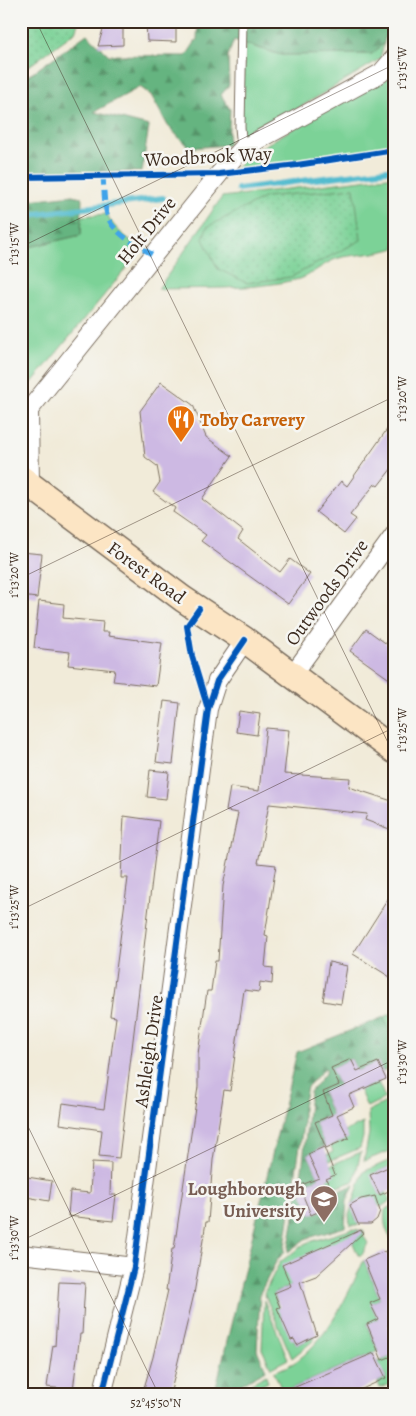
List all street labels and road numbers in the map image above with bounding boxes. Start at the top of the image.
street label: Woodbrook Way [143,141,273,173]
street label: Holt Drive [111,191,182,270]
street label: Outwoods Drive [279,534,374,651]
street label: Forest Road [102,535,192,611]
street label: Ashleigh Drive [128,993,170,1110]

